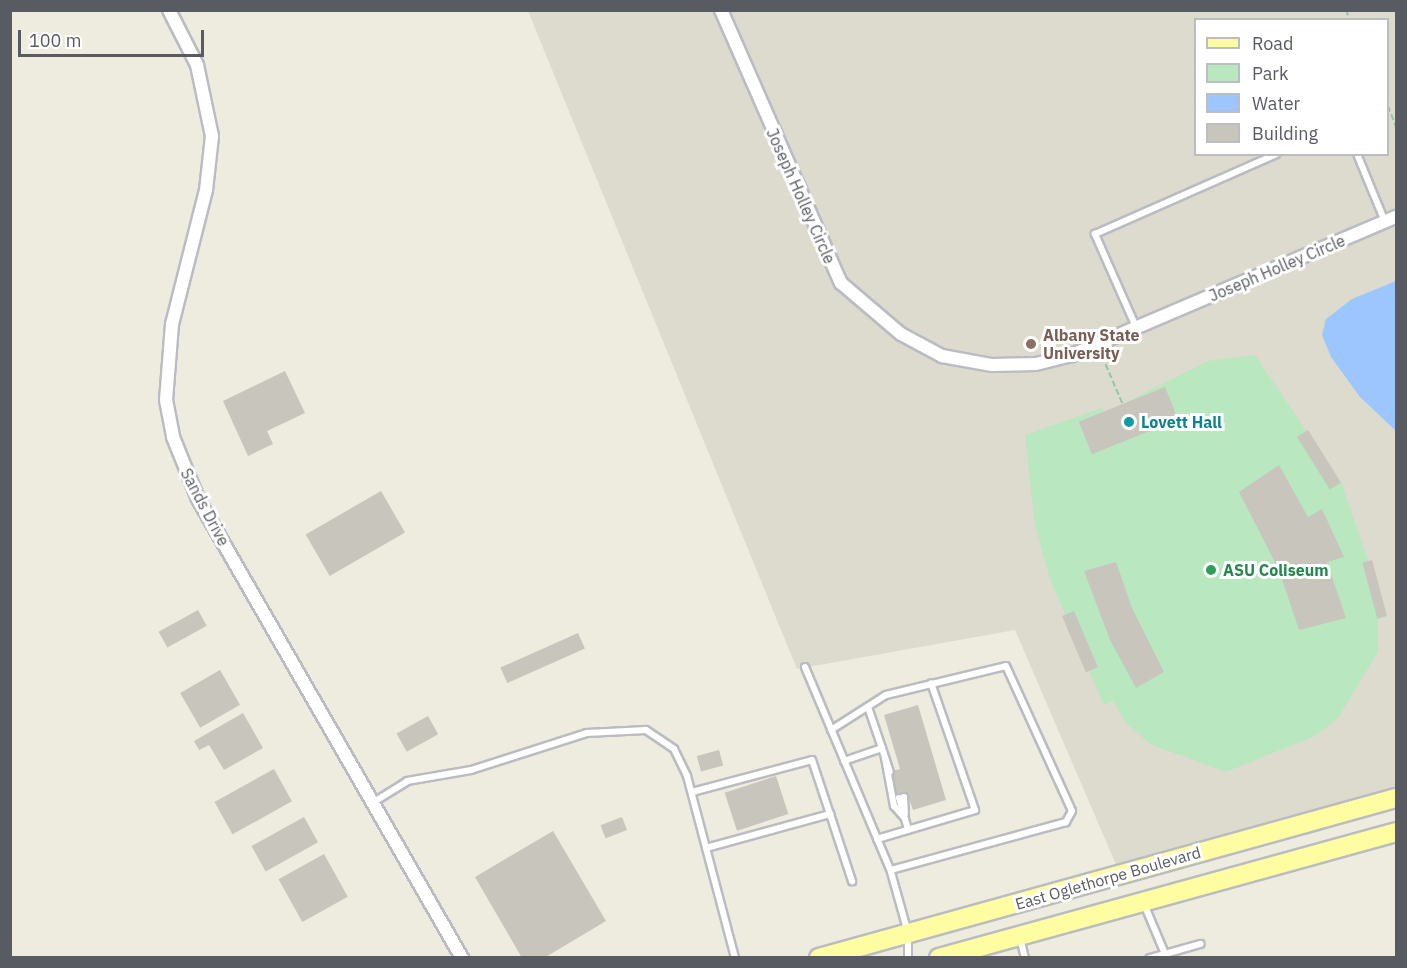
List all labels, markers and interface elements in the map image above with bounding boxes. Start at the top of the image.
scale bar [21,18,207,56]
legend [1194,18,1389,156]
text: 100 m [29,29,81,52]
text: Road [1252,32,1293,55]
text: Park [1252,62,1288,85]
text: Water [1252,92,1300,115]
text: Building [1252,122,1318,145]
street label: Joseph Holley Circle [763,125,839,267]
street label: Joseph Holley Circle [1206,231,1348,305]
place label: Albany State University [1043,325,1139,363]
marker: Albany State University [1024,337,1038,351]
place label: Lovett Hall [1141,412,1222,432]
marker: Lovett Hall [1122,415,1136,429]
street label: Sands Drive [177,465,233,549]
place label: ASU Coliseum [1223,560,1329,580]
marker: ASU Coliseum [1204,563,1218,577]
street label: East Oglethorpe Boulevard [1013,842,1203,914]

